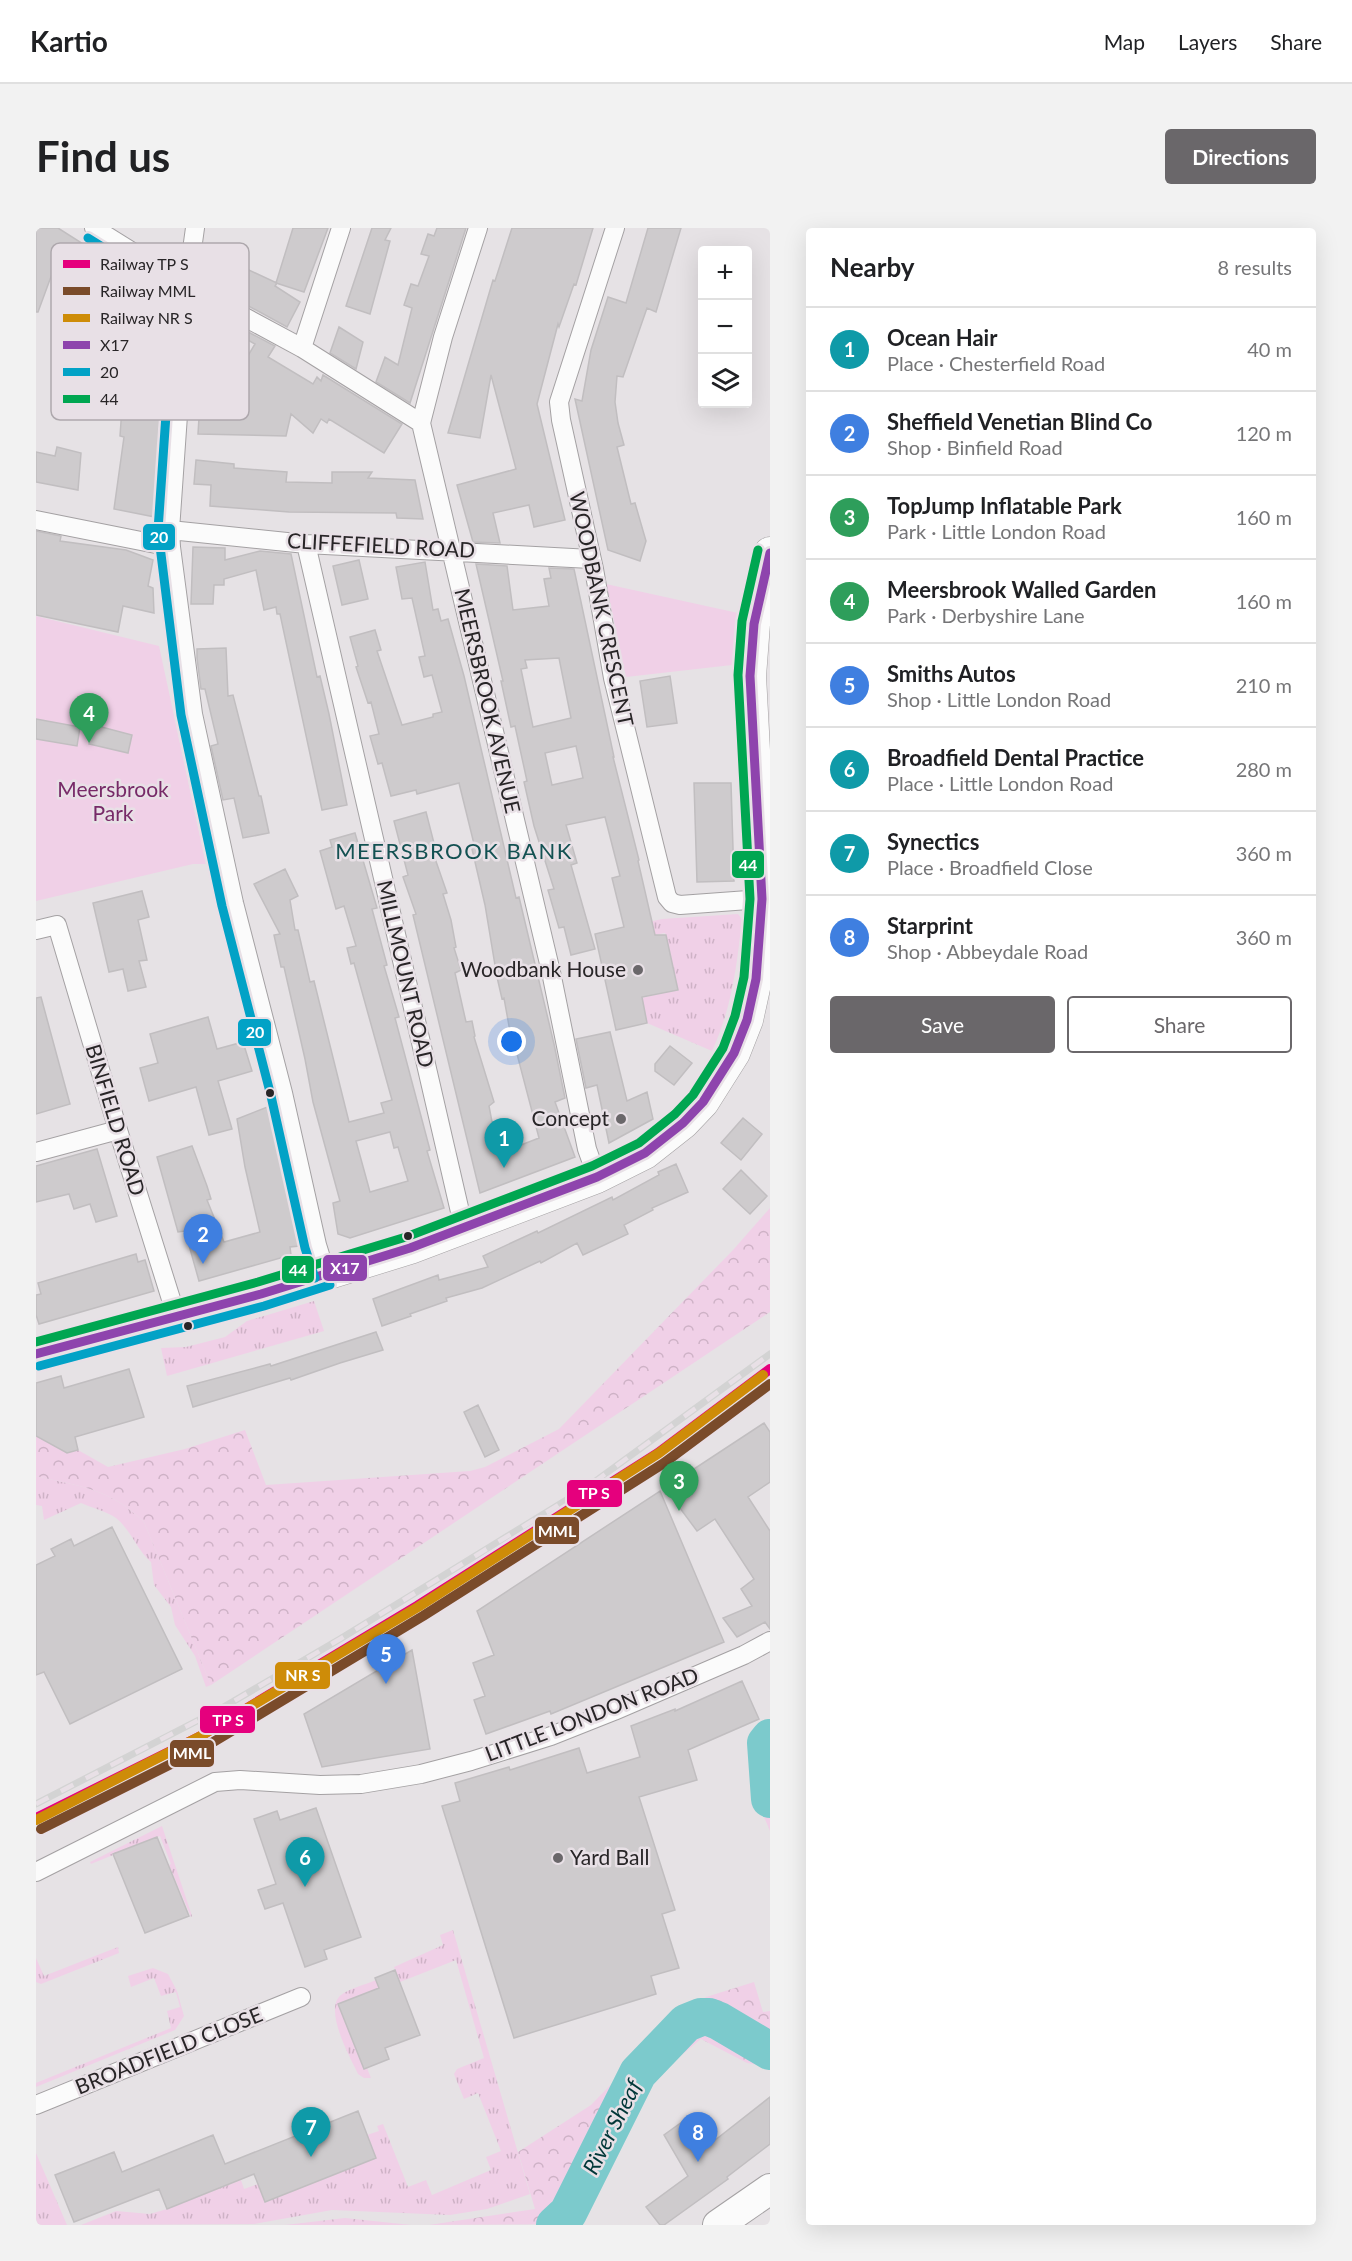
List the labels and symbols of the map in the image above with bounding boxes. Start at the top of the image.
legend [51,243,249,420]
text: Railway TP S [100,254,189,273]
text: Railway MML [100,281,196,300]
text: Railway NR S [100,308,193,327]
text: X17 [100,335,129,354]
text: 20 [100,362,119,381]
text: 44 [100,389,119,408]
street label: WOODBANK CRESCENT [565,489,640,729]
line badge: 20 [142,523,176,551]
text: 20 [150,527,168,546]
street label: CLIFFEFIELD ROAD [286,527,476,562]
street label: MEERSBROOK AVENUE [450,586,527,816]
pin: 4 [70,694,108,743]
park label: Meersbrook Park [57,776,169,825]
district label: MEERSBROOK BANK [335,837,573,864]
line badge: 44 [731,850,765,879]
text: 44 [739,855,757,874]
street label: MILLMOUNT ROAD [373,878,440,1070]
place label: Woodbank House [460,956,626,981]
marker: Woodbank House [631,963,645,977]
line badge: 20 [237,1018,272,1047]
text: 20 [246,1022,264,1041]
your location [497,1027,526,1056]
street label: BINFIELD ROAD [82,1041,151,1198]
unlabelled marker [264,1087,276,1099]
place label: Concept [531,1105,609,1130]
marker: Concept [614,1112,628,1126]
pin: 1 [484,1118,524,1168]
pin: 2 [184,1214,222,1264]
unlabelled marker [402,1230,414,1242]
line badge: X17 [322,1254,368,1282]
line badge: 44 [281,1255,315,1284]
text: X17 [330,1258,360,1277]
text: 44 [289,1260,307,1279]
unlabelled marker [182,1320,194,1332]
pin: 3 [660,1462,698,1511]
line badge: TP S [566,1479,623,1508]
text: TP S [578,1483,610,1502]
line badge: MML [534,1516,580,1545]
text: MML [538,1521,577,1540]
pin: 5 [366,1634,406,1684]
line badge: NR S [274,1661,331,1690]
street label: LITTLE LONDON ROAD [481,1661,702,1766]
text: NR S [285,1665,321,1684]
line badge: TP S [199,1705,256,1734]
text: TP S [212,1710,244,1729]
line badge: MML [169,1739,215,1768]
text: MML [173,1743,212,1762]
pin: 6 [286,1838,324,1887]
place label: Yard Ball [570,1844,649,1869]
marker: Yard Ball [551,1851,565,1865]
street label: BROADFIELD CLOSE [71,2001,266,2099]
water label: River Sheaf [576,2073,648,2178]
pin: 7 [292,2108,330,2157]
pin: 8 [678,2112,718,2162]

